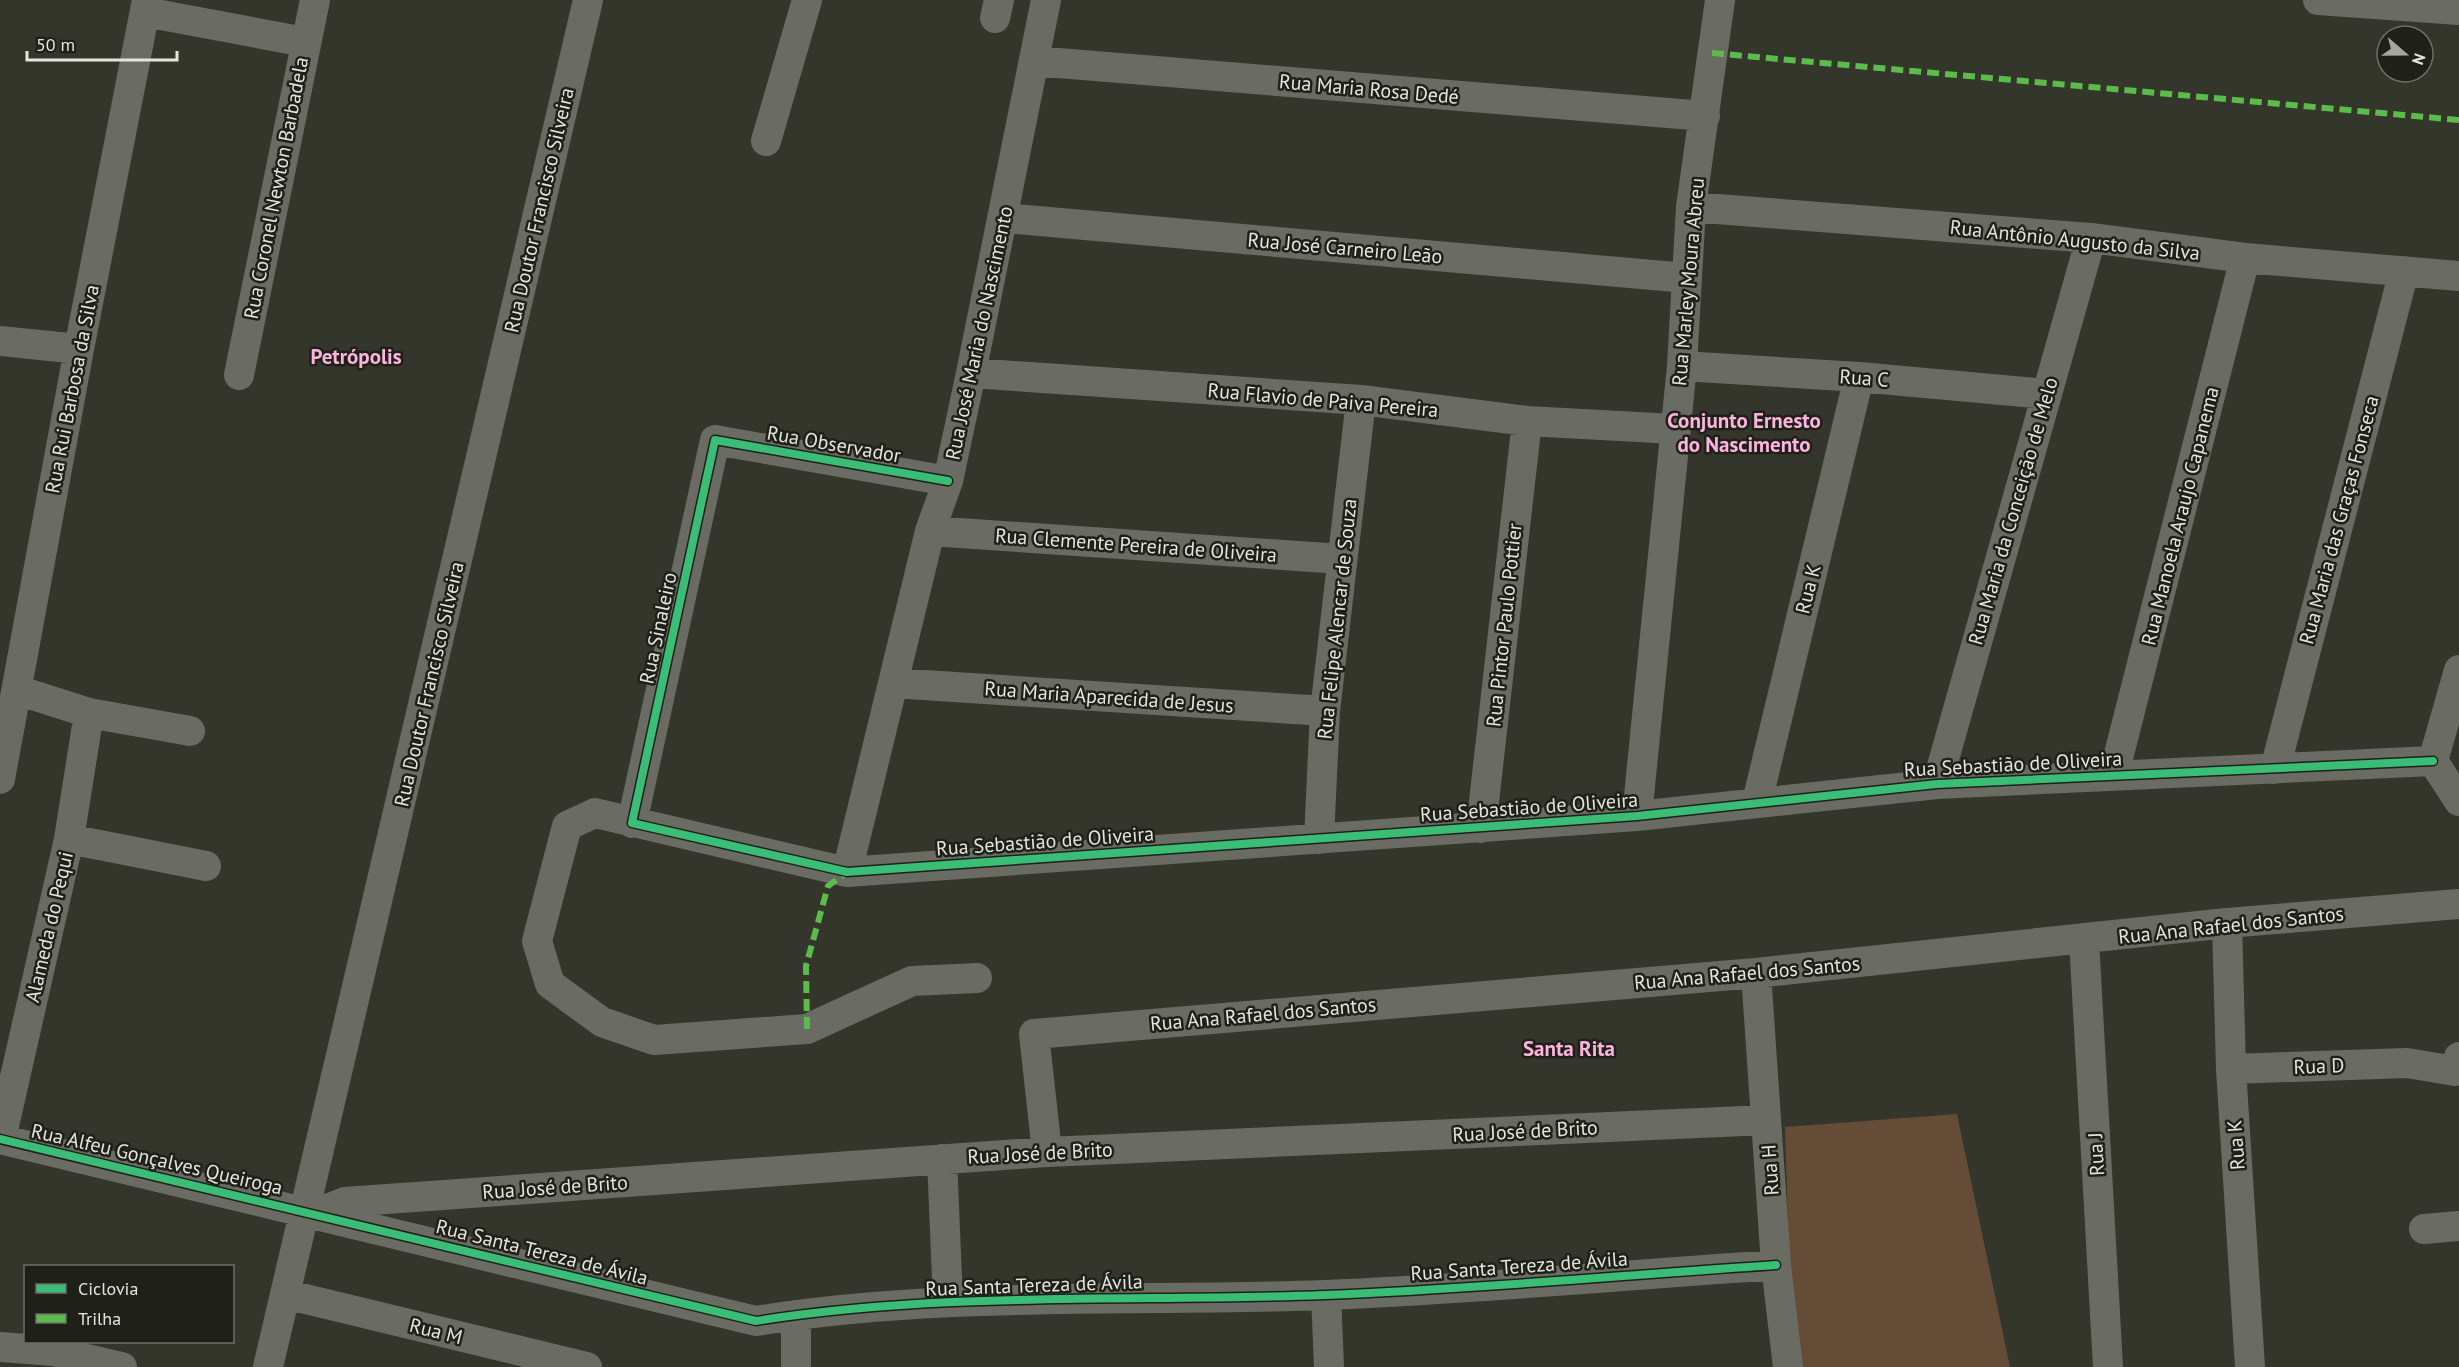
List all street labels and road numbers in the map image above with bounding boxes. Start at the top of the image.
street label: Rua Coronel Newton Barbadela [238,55,314,321]
street label: Rua Maria Rosa Dedé [1278,68,1460,110]
street label: Rua Doutor Francisco Silveira [498,85,580,335]
street label: Rua Marley Moura Abreu [1666,177,1710,387]
street label: Rua José Maria do Nascimento [939,204,1019,462]
street label: Rua Antônio Augusto da Silva [1949,214,2201,266]
street label: Rua José Carneiro Leão [1247,227,1443,269]
street label: Rua Rui Barbosa da Silva [39,283,105,495]
street label: Rua C [1839,363,1889,393]
street label: Rua Maria da Conceição de Melo [1962,374,2064,648]
street label: Rua Flavio de Paiva Pereira [1207,377,1439,423]
street label: Rua Manoela Araujo Capanema [2135,384,2225,648]
street label: Rua Maria das Graças Fonseca [2293,393,2385,647]
street label: Rua Observador [765,419,903,469]
street label: Rua Felipe Alencar de Souza [1311,497,1363,741]
street label: Rua Clemente Pereira de Oliveira [994,522,1278,568]
street label: Rua Pintor Paulo Pottier [1480,522,1528,728]
street label: Rua Doutor Francisco Silveira [388,559,470,809]
street label: Rua K [1789,562,1827,616]
street label: Rua Sinaleiro [633,570,683,686]
street label: Rua Maria Aparecida de Jesus [984,675,1234,719]
street label: Rua Sebastião de Oliveira [1903,745,2123,783]
street label: Rua Sebastião de Oliveira [1419,786,1639,828]
street label: Rua Sebastião de Oliveira [935,820,1155,862]
street label: Alameda do Pequi [19,849,79,1005]
street label: Rua Ana Rafael dos Santos [2117,900,2345,950]
street label: Rua Ana Rafael dos Santos [1633,950,1861,996]
street label: Rua Ana Rafael dos Santos [1149,991,1377,1037]
street label: Rua D [2293,1052,2345,1080]
street label: Rua José de Brito [1452,1114,1598,1148]
street label: Rua Alfeu Gonçalves Queiroga [29,1117,285,1201]
street label: Rua K [2221,1119,2251,1171]
street label: Rua J [2082,1132,2110,1176]
street label: Rua José de Brito [967,1136,1113,1170]
street label: Rua H [1755,1144,1785,1196]
street label: Rua José de Brito [481,1169,629,1205]
street label: Rua Santa Tereza de Ávila [433,1213,651,1291]
street label: Rua Santa Tereza de Ávila [1410,1245,1628,1287]
street label: Rua Santa Tereza de Ávila [925,1268,1143,1302]
street label: Rua M [407,1312,465,1350]

